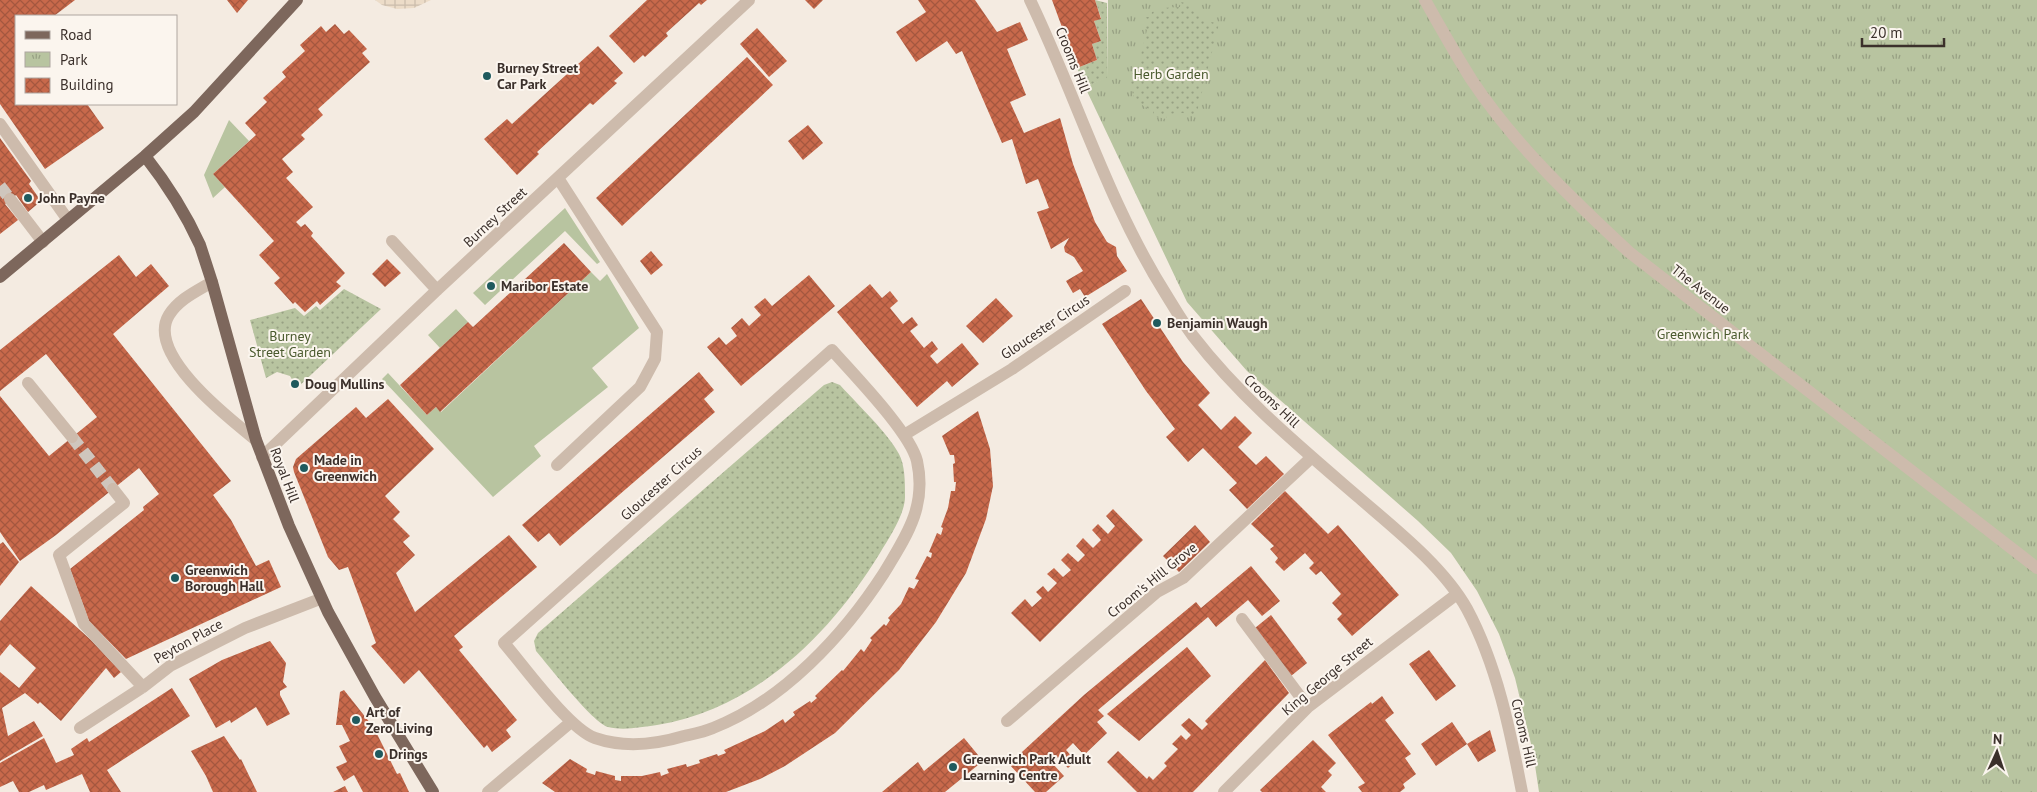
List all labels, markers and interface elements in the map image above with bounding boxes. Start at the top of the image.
legend [15,15,178,105]
scale bar [1862,15,1944,47]
text: 20 m [1870,23,1903,42]
street label: Crooms Hill [1052,24,1094,96]
text: Road [60,25,92,44]
text: Park [60,50,88,69]
place label: Burney Street Car Park [497,59,578,93]
park label: Herb Garden [1133,65,1209,83]
marker: Burney Street Car Park [481,70,493,82]
text: Building [60,75,114,94]
street label: Burney Street [459,183,531,251]
place label: John Payne [37,189,105,207]
marker: John Payne [22,192,34,204]
street label: The Avenue [1668,260,1734,318]
place label: Maribor Estate [501,277,588,295]
marker: Maribor Estate [485,280,497,292]
street label: Gloucester Circus [997,291,1093,363]
place label: Benjamin Waugh [1167,314,1268,332]
marker: Benjamin Waugh [1151,317,1163,329]
park label: Greenwich Park [1657,325,1750,343]
park label: Burney Street Garden [249,327,331,361]
street label: Crooms Hill [1240,371,1304,431]
place label: Doug Mullins [305,375,385,393]
marker: Doug Mullins [289,378,301,390]
street label: Gloucester Circus [617,442,705,524]
street label: Royal Hill [266,445,304,505]
place label: Made in Greenwich [314,451,377,485]
marker: Made in Greenwich [298,462,310,474]
street label: Croom's Hill Grove [1104,538,1200,622]
place label: Greenwich Borough Hall [185,561,265,595]
marker: Greenwich Borough Hall [169,572,181,584]
street label: Peyton Place [150,615,226,667]
street label: King George Street [1278,633,1376,719]
street label: Crooms Hill [1507,697,1541,769]
place label: Art of Zero Living [366,703,433,737]
marker: Art of Zero Living [350,714,362,726]
north arrow [1972,727,2022,777]
text: N [1993,730,2003,748]
place label: Drings [389,745,428,763]
marker: Drings [373,748,385,760]
place label: Greenwich Park Adult Learning Centre [963,750,1091,784]
marker: Greenwich Park Adult Learning Centre [947,761,959,773]

